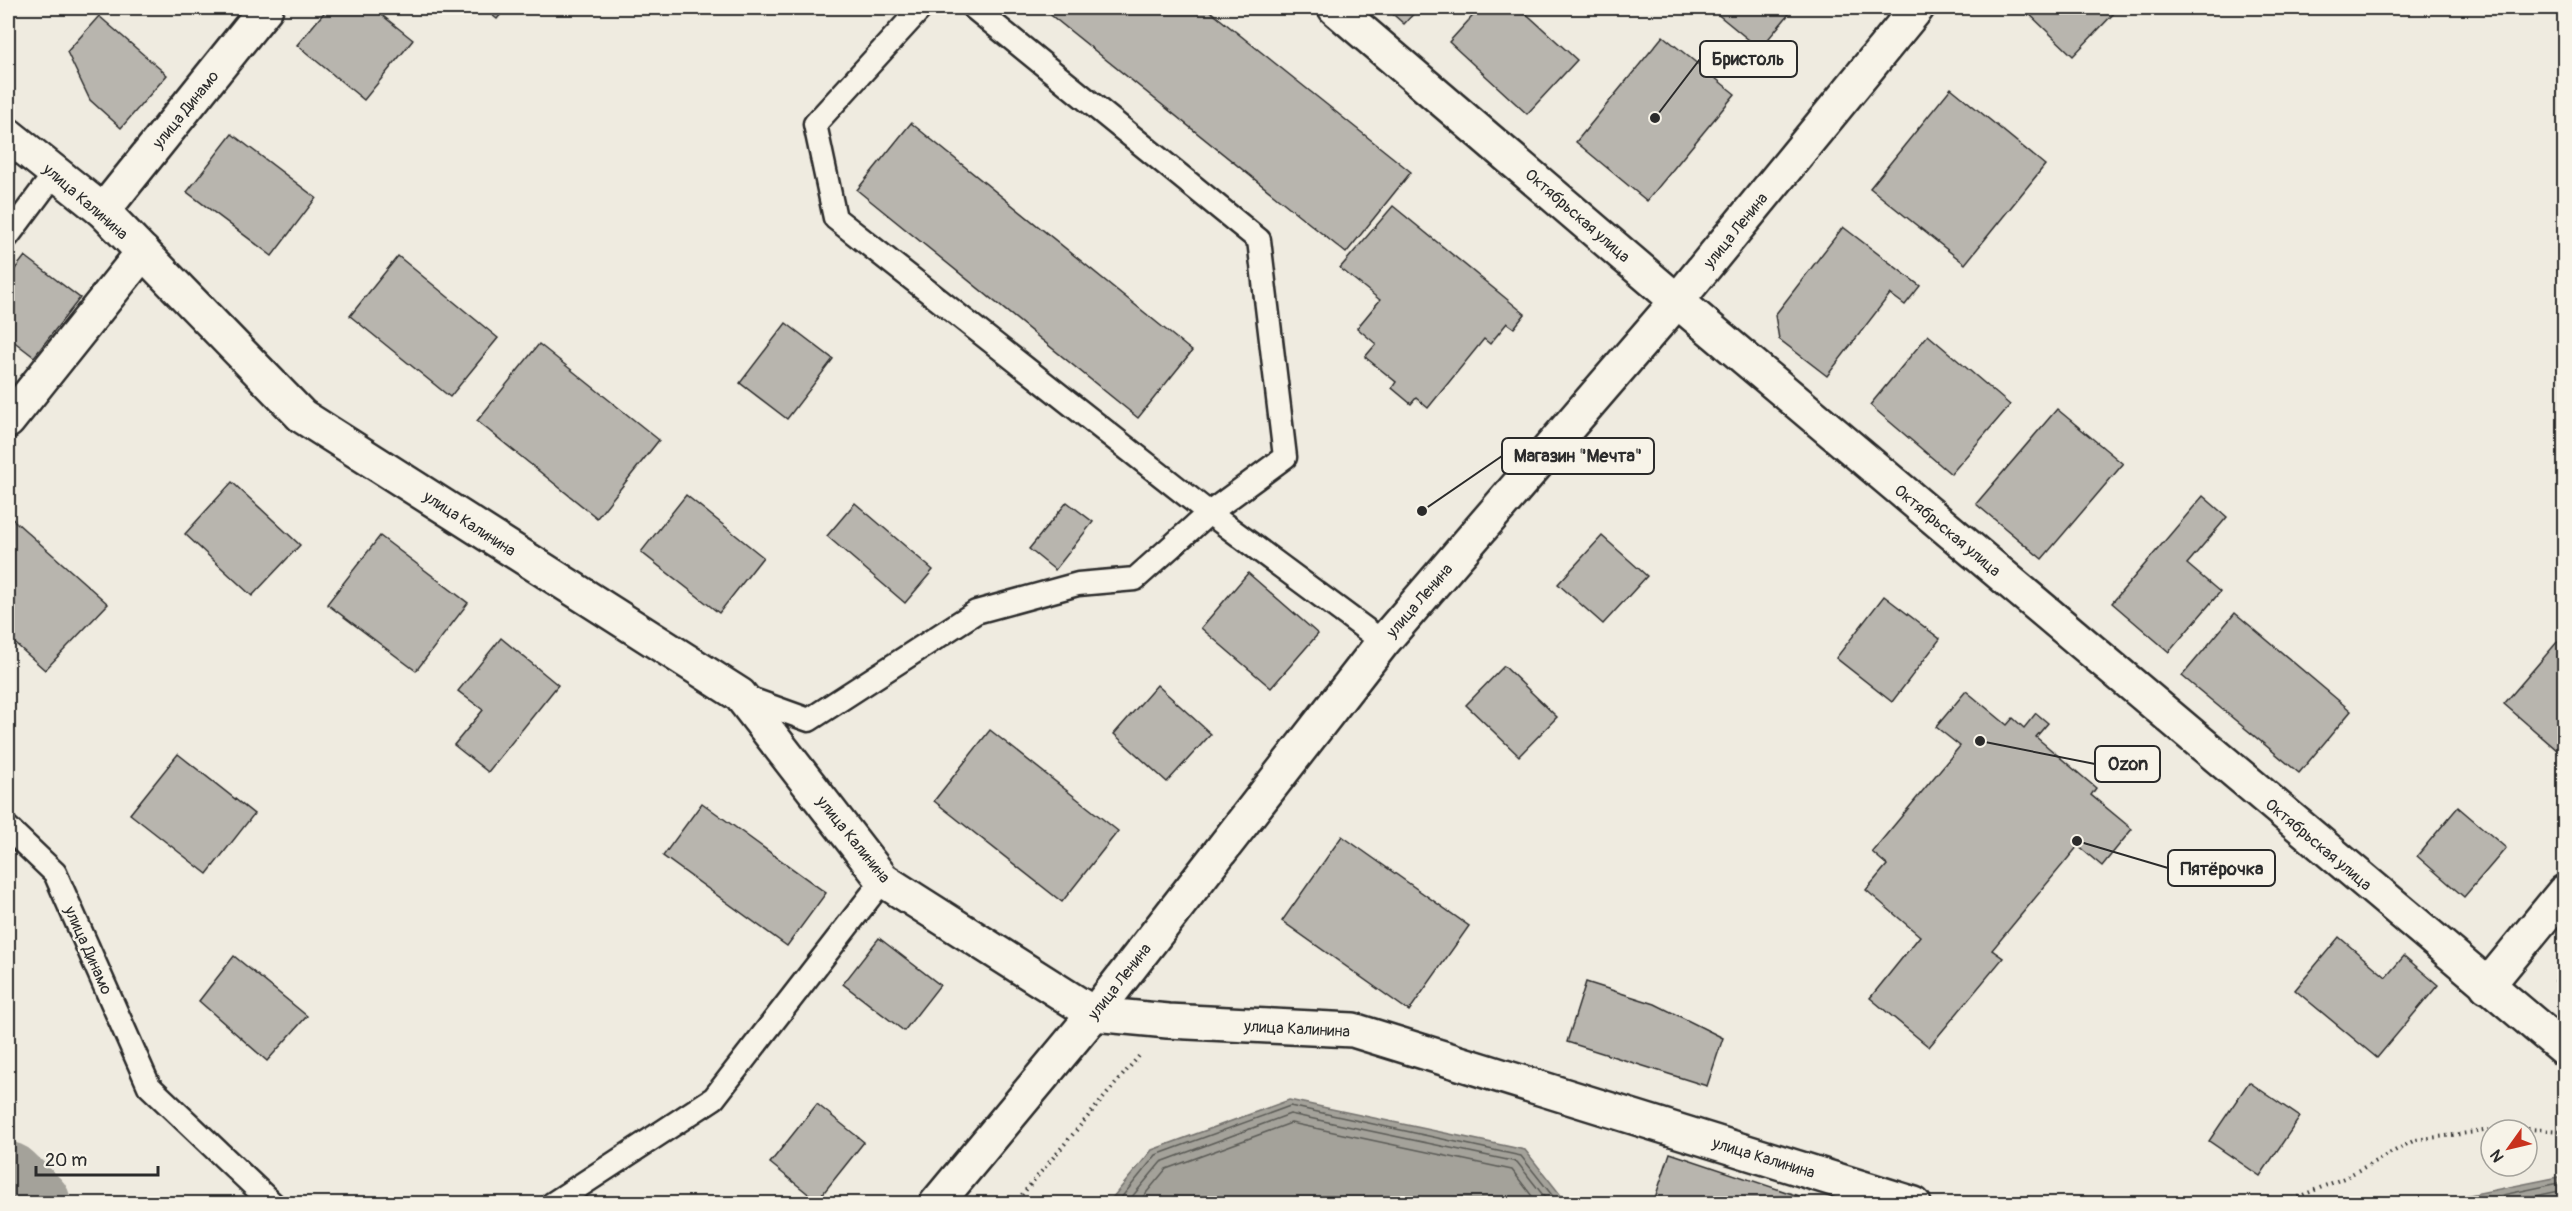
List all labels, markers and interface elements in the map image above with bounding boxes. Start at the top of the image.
callout: Бристоль [1700,41,1797,77]
text: Бристоль [1712,48,1784,71]
street label: улица Динамо [148,66,224,153]
street label: улица Калинина [38,159,132,244]
street label: Октябрьская улица [1521,165,1634,267]
street label: улица Ленина [1699,189,1772,273]
callout: Магазин "Мечта" [1502,438,1654,474]
text: Магазин "Мечта" [1514,445,1642,468]
street label: Октябрьская улица [1890,480,2005,581]
street label: улица Калинина [419,486,519,561]
street label: улица Ленина [1382,560,1457,642]
callout: Ozon [2095,746,2160,782]
text: Ozon [2108,753,2148,776]
street label: улица Калинина [811,791,894,887]
street label: Октябрьская улица [2261,794,2376,895]
callout: Пятёрочка [2168,850,2275,886]
text: Пятёрочка [2181,858,2264,881]
street label: улица Динамо [59,902,117,998]
street label: улица Ленина [1083,939,1156,1025]
street label: улица Калинина [1242,1016,1350,1042]
north arrow [2479,1118,2539,1178]
street label: улица Калинина [1709,1133,1817,1183]
scale bar [36,1139,158,1177]
text: N [2486,1146,2509,1166]
text: 20 m [45,1149,87,1172]

